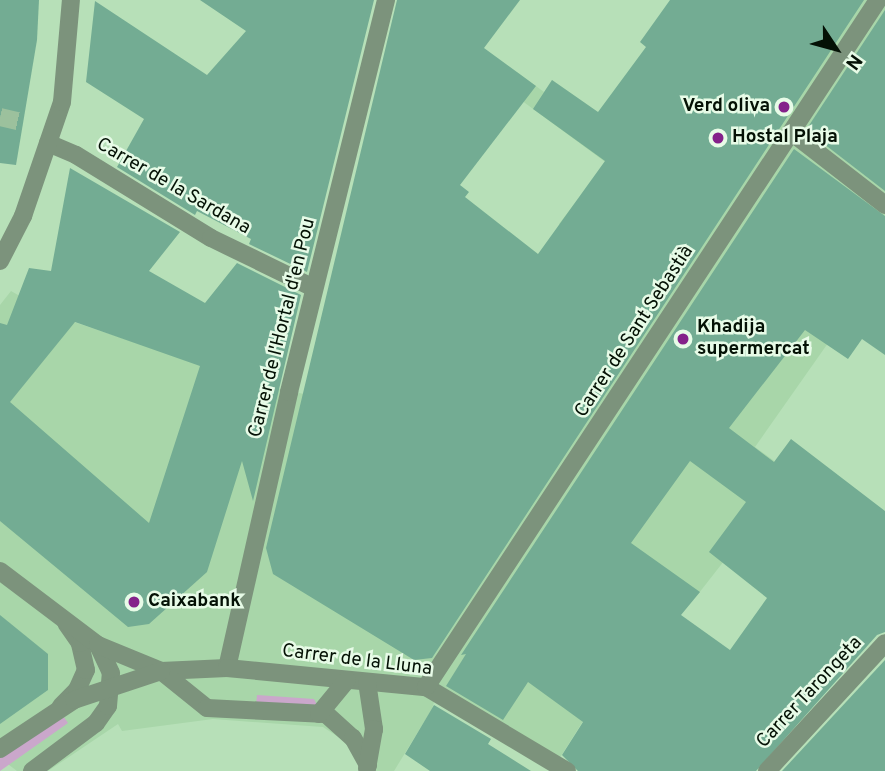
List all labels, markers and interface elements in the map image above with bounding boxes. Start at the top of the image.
north arrow [801,14,871,84]
text: N [839,49,867,74]
place label: Verd oliva [683,96,770,118]
marker: Verd oliva [776,99,792,115]
place label: Hostal Plaja [732,127,838,149]
marker: Hostal Plaja [710,130,726,146]
street label: Carrer de la Sardana [92,134,254,240]
street label: Carrer de l'Hortal d'en Pou [245,216,321,440]
street label: Carrer de Sant Sebastià [571,242,699,422]
place label: Khadija supermercat [697,317,810,361]
marker: Khadija supermercat [675,331,691,347]
place label: Caixabank [148,591,241,613]
marker: Caixabank [126,594,142,610]
street label: Carrer Tarongeta [752,632,868,754]
street label: Carrer de la Lluna [281,640,433,682]

